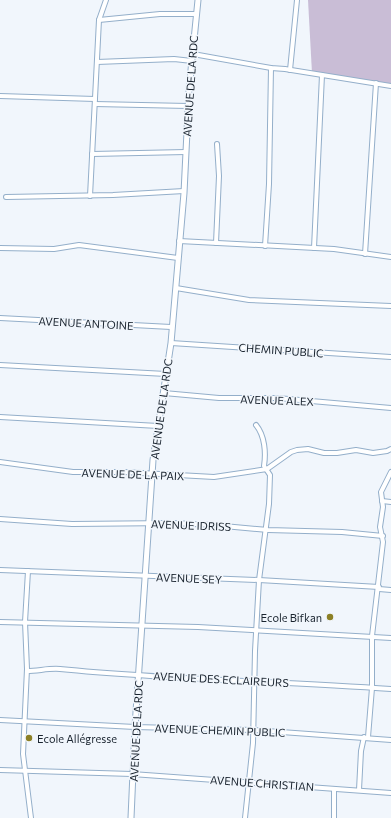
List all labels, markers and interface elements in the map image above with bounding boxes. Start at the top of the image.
street label: AVENUE DE LA RDC [180,35,200,137]
street label: AVENUE ANTOINE [38,314,134,332]
street label: CHEMIN PUBLIC [238,341,324,359]
street label: AVENUE DE LA RDC [147,358,175,460]
street label: AVENUE ALEX [240,392,315,408]
street label: AVENUE DE LA PAIX [81,466,185,482]
street label: AVENUE IDRISS [151,517,231,533]
street label: AVENUE SEY [156,570,222,586]
place label: Ecole Bifkan [260,611,322,624]
marker: Ecole Bifkan [325,612,335,622]
street label: AVENUE DES ECLAIREURS [153,669,289,689]
street label: AVENUE DE LA RDC [127,680,145,782]
street label: AVENUE CHEMIN PUBLIC [154,721,286,739]
place label: Ecole Allégresse [37,732,117,745]
marker: Ecole Allégresse [24,733,34,743]
street label: AVENUE CHRISTIAN [209,773,315,793]

